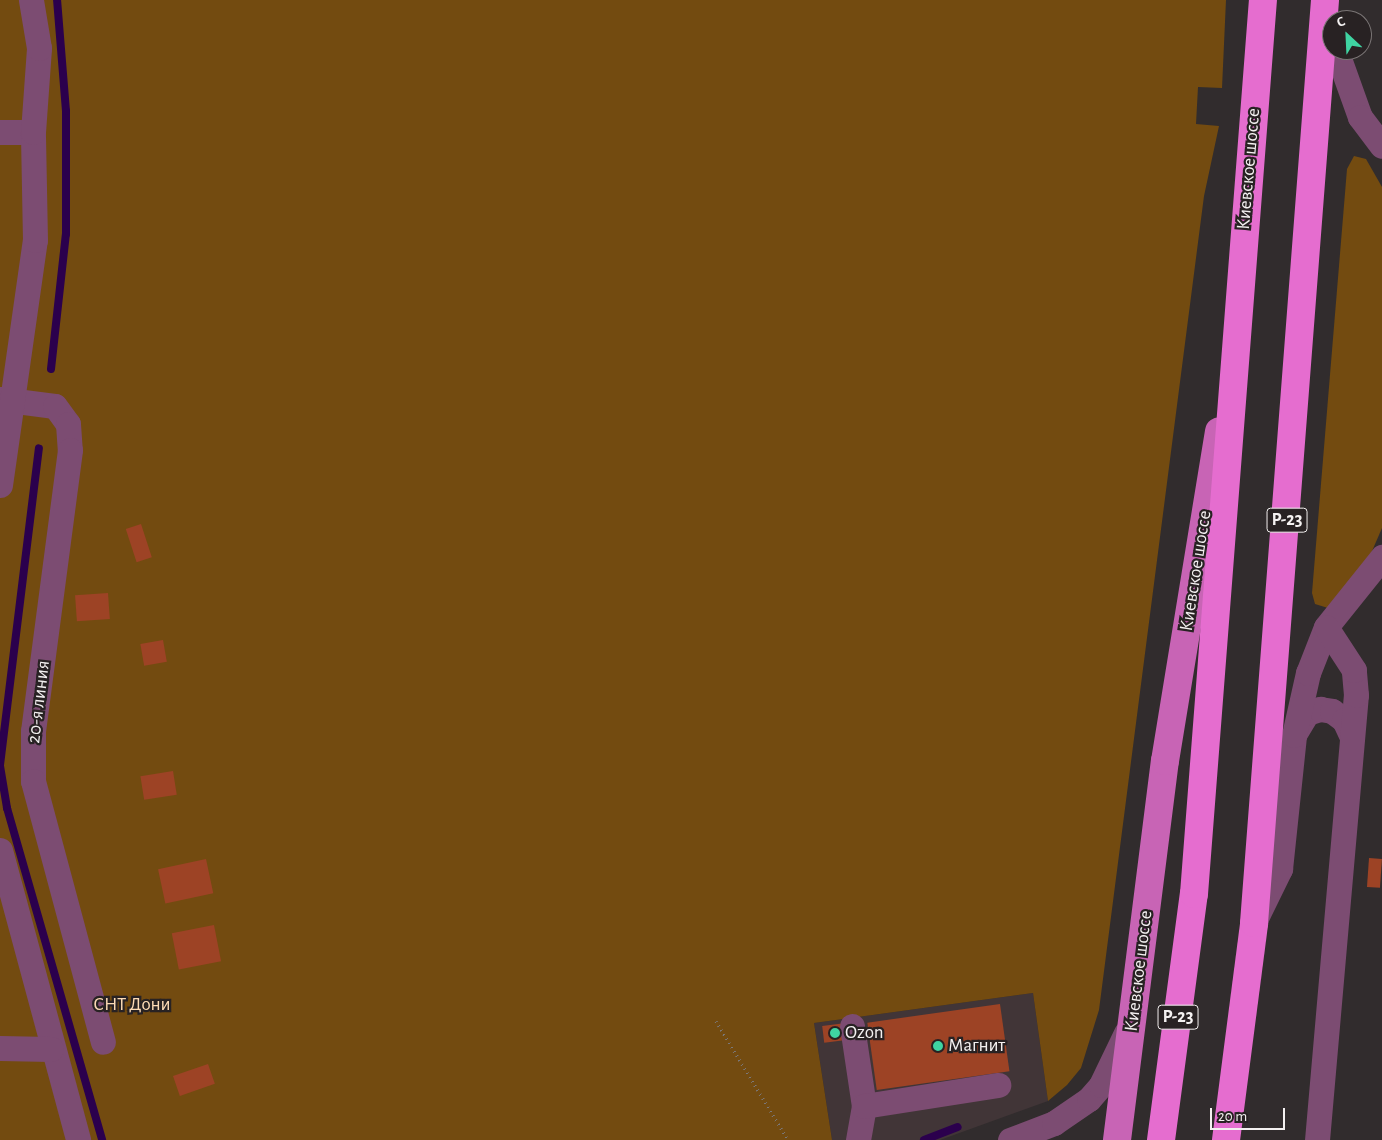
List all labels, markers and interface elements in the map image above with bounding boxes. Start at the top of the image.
north arrow [1322,10,1372,60]
text: С [1335,14,1348,30]
street label: Киевское шоссе [1232,107,1266,231]
road number: Р-23 [1266,504,1308,536]
street label: Киевское шоссе [1175,509,1217,633]
street label: 20-я линия [23,659,55,745]
street label: Киевское шоссе [1120,909,1158,1033]
park label: СНТ Дони [93,994,171,1016]
road number: Р-23 [1157,1002,1199,1032]
place label: Ozon [845,1022,884,1044]
marker: Ozon [829,1027,841,1039]
place label: Магнит [948,1035,1005,1057]
marker: Магнит [932,1040,944,1052]
scale bar [1212,1098,1287,1130]
text: 20 m [1218,1109,1247,1124]

